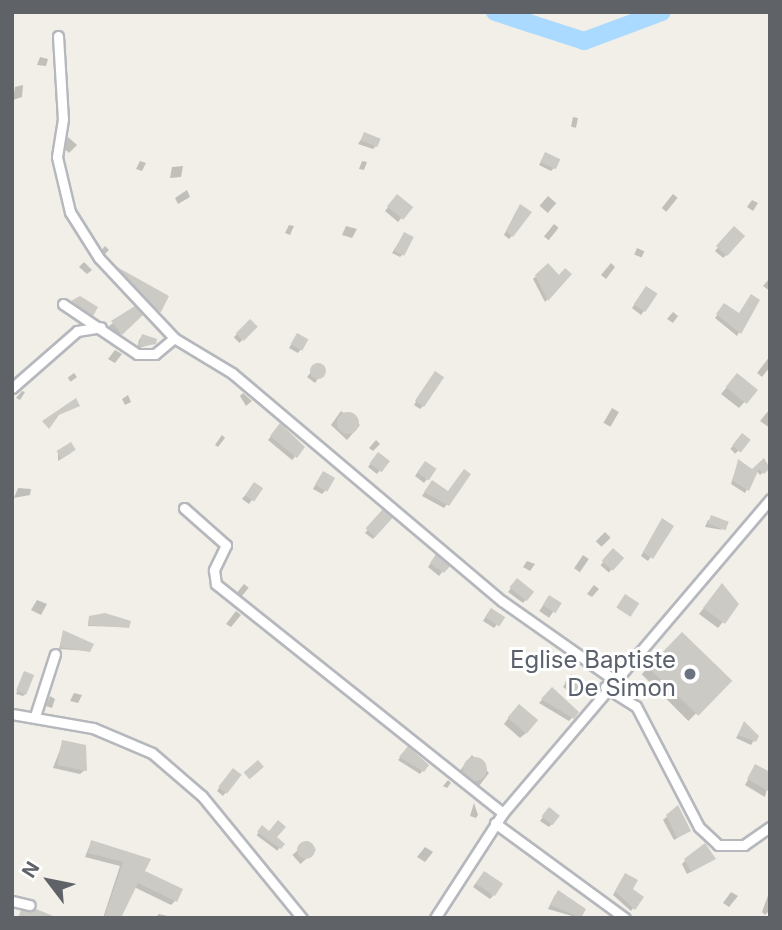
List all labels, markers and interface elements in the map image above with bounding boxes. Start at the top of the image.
place label: Eglise Baptiste De Simon [510,646,676,702]
marker: Eglise Baptiste De Simon [682,666,698,682]
north arrow [14,846,84,916]
text: N [17,857,44,882]

